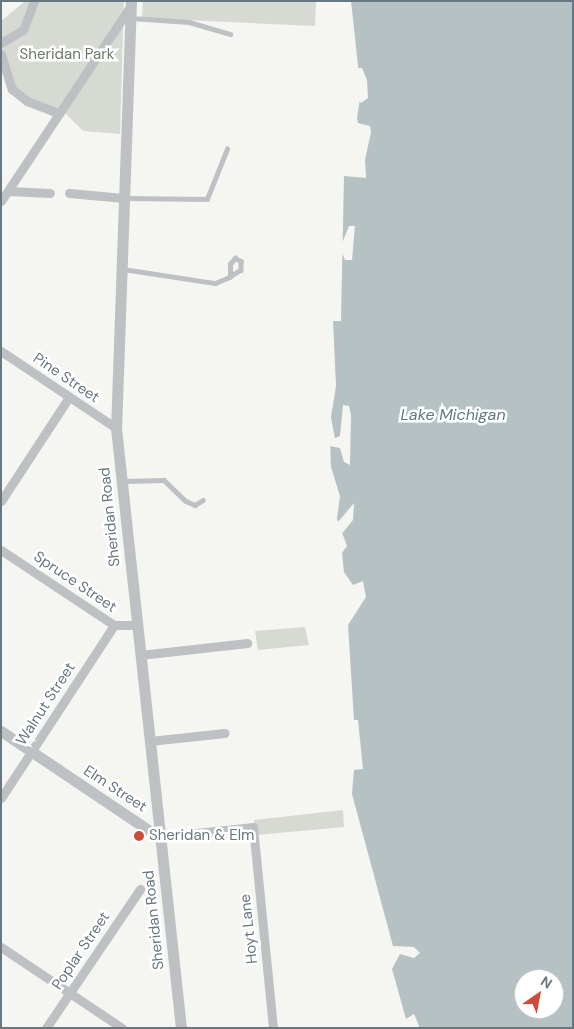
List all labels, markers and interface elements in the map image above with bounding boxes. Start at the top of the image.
park label: Sheridan Park [20,46,114,64]
street label: Pine Street [29,349,103,407]
water label: Lake Michigan [400,405,506,425]
street label: Sheridan Road [96,466,124,568]
street label: Spruce Street [30,548,120,616]
street label: Walnut Street [13,659,79,749]
street label: Elm Street [80,762,150,816]
place label: Sheridan & Elm [149,827,254,845]
marker: Sheridan & Elm [133,830,145,842]
street label: Sheridan Road [140,869,168,971]
street label: Hoyt Lane [236,893,262,965]
street label: Poplar Street [48,909,114,993]
north arrow [514,969,564,1019]
text: N [537,972,556,993]

